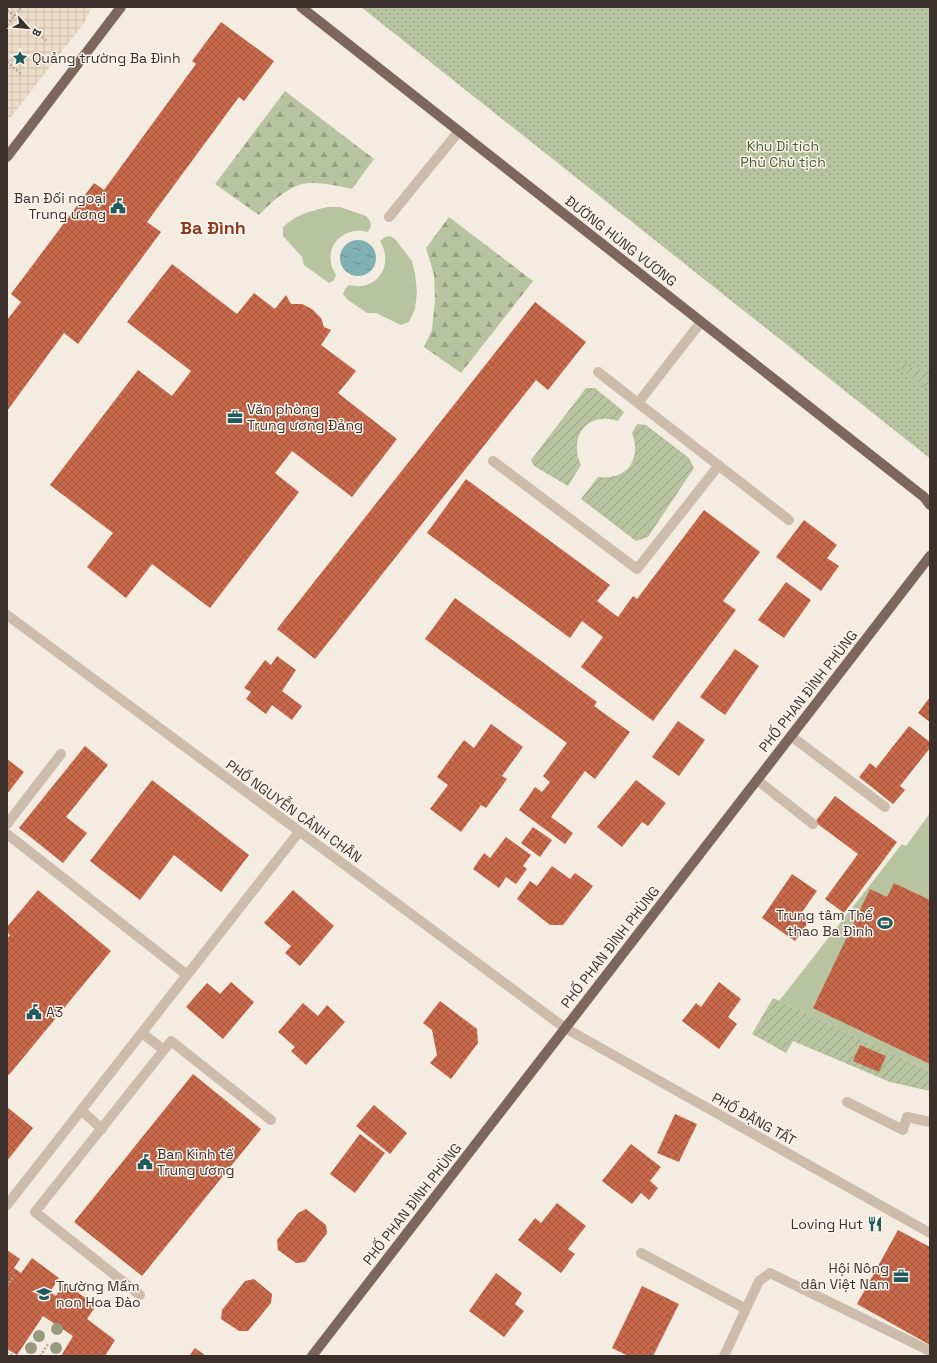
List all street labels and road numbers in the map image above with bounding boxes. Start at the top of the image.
street label: ĐƯỜNG HÙNG VƯƠNG [561,192,681,290]
street label: PHỐ PHAN ĐÌNH PHÙNG [755,626,861,756]
street label: PHỐ NGUYỄN CẢNH CHÂN [222,755,366,866]
street label: PHỐ PHAN ĐÌNH PHÙNG [557,882,663,1012]
street label: PHỐ ĐẶNG TẤT [709,1088,799,1150]
street label: PHỐ PHAN ĐÌNH PHÙNG [359,1139,465,1269]

